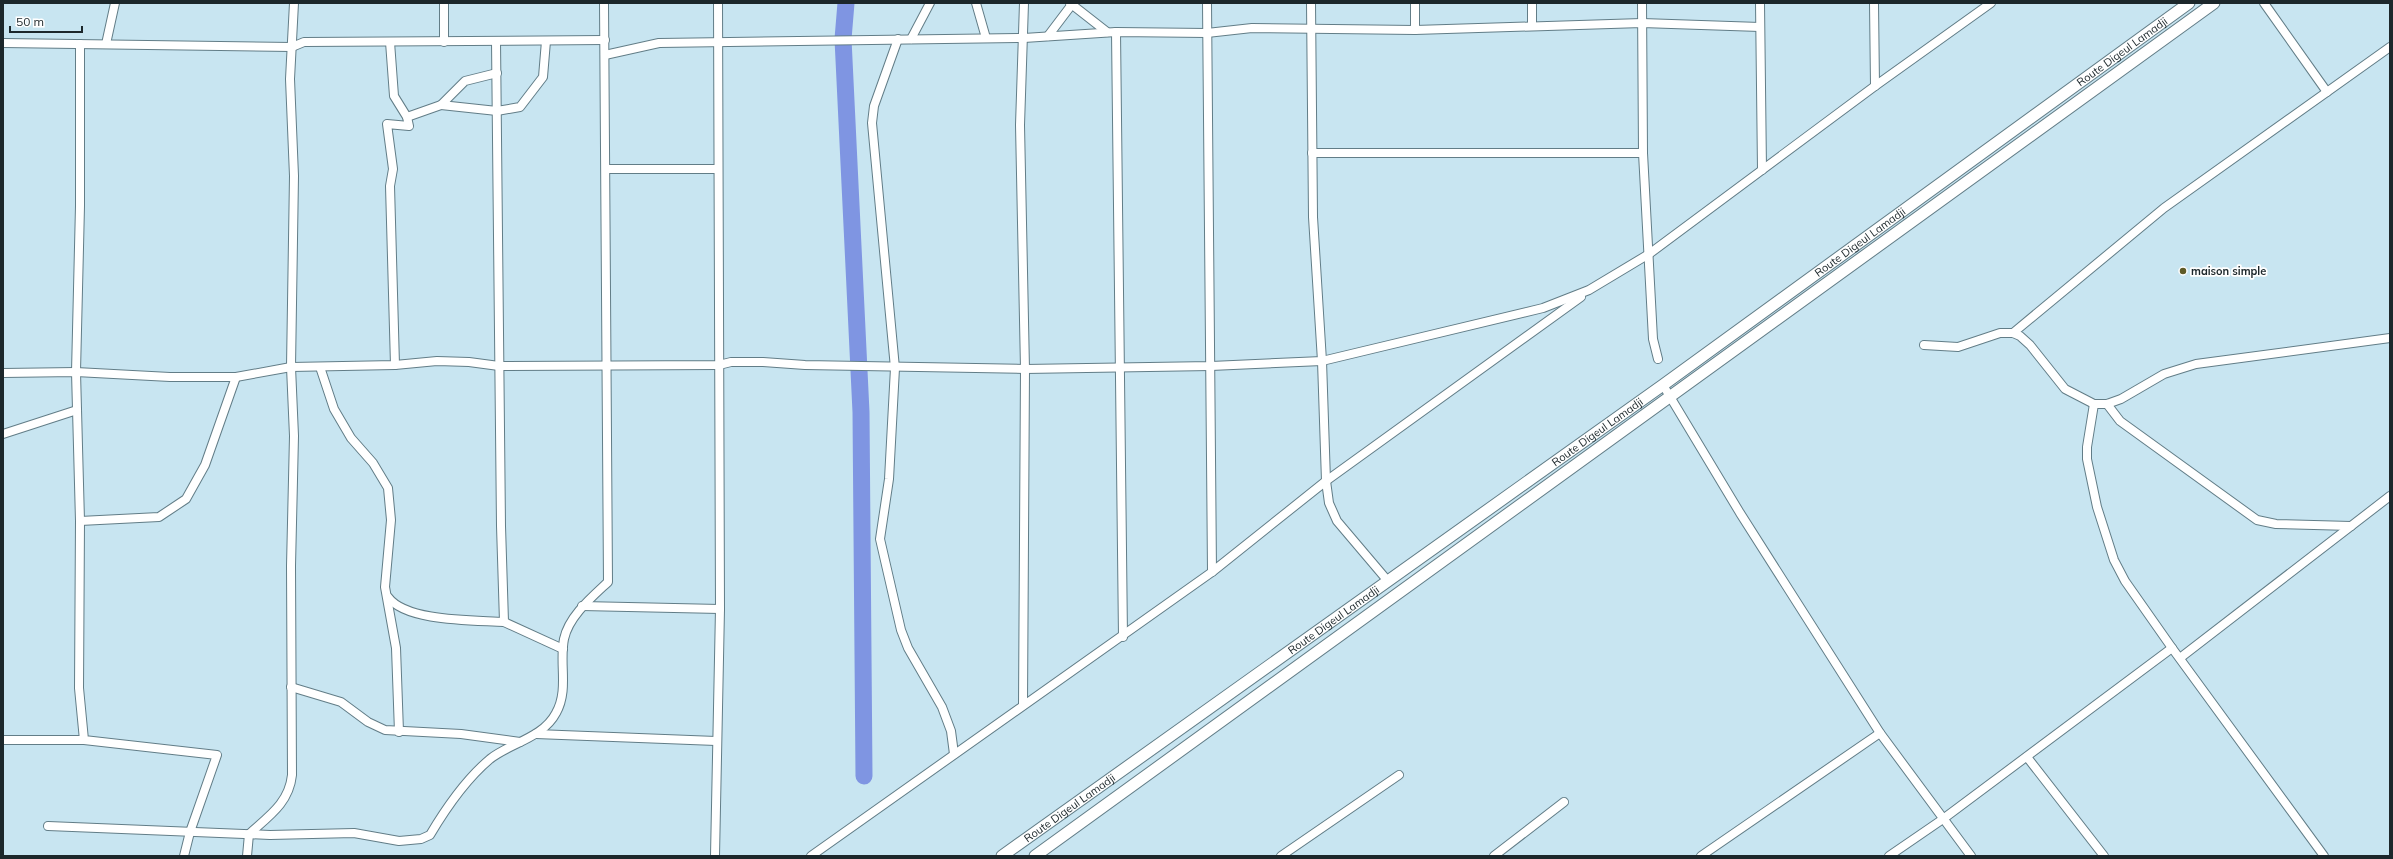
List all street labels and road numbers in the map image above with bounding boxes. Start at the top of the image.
street label: Route Digeul Lamadji [2074,14,2170,89]
street label: Route Digeul Lamadji [1812,204,1908,280]
street label: Route Digeul Lamadji [1549,395,1646,469]
street label: Route Digeul Lamadji [1285,583,1382,657]
street label: Route Digeul Lamadji [1021,771,1118,845]

